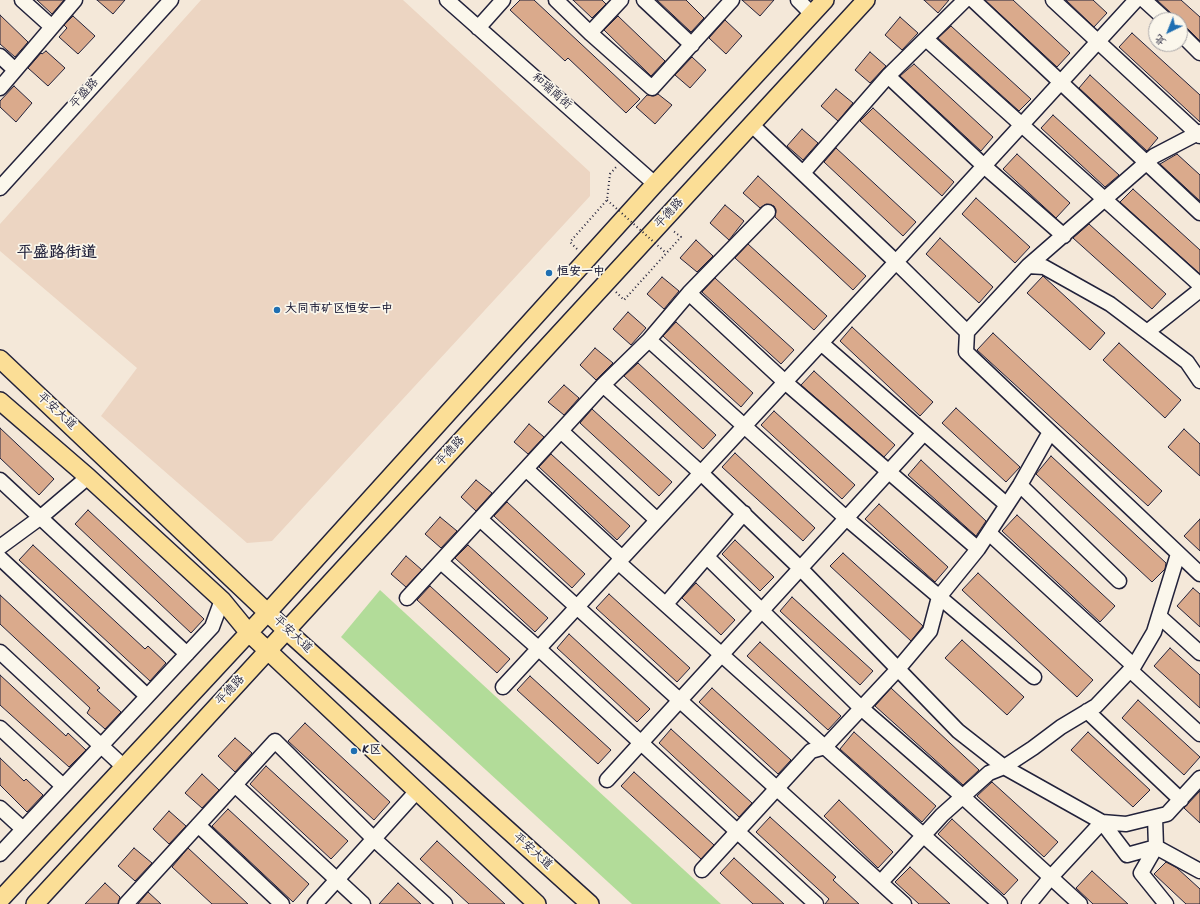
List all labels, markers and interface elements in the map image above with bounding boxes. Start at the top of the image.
north arrow [1148,12,1188,52]
text: 北 [1150,30,1171,50]
street label: 和瑞南街 [528,71,574,113]
street label: 平盛路 [68,76,102,112]
street label: 平德路 [652,196,688,232]
district label: 平盛路街道 [17,244,97,264]
place label: 恒安一中 [557,266,605,280]
marker: 恒安一中 [544,268,554,278]
place label: 大同市矿区恒安一中 [285,303,393,317]
marker: 大同市矿区恒安一中 [272,305,282,315]
street label: 平安大道 [34,390,78,434]
street label: 平德路 [433,434,469,470]
street label: 平安大道 [270,613,314,657]
street label: 平德路 [213,673,249,709]
place label: K区 [362,744,381,758]
marker: K区 [349,746,359,756]
street label: 平安大道 [509,831,555,873]

